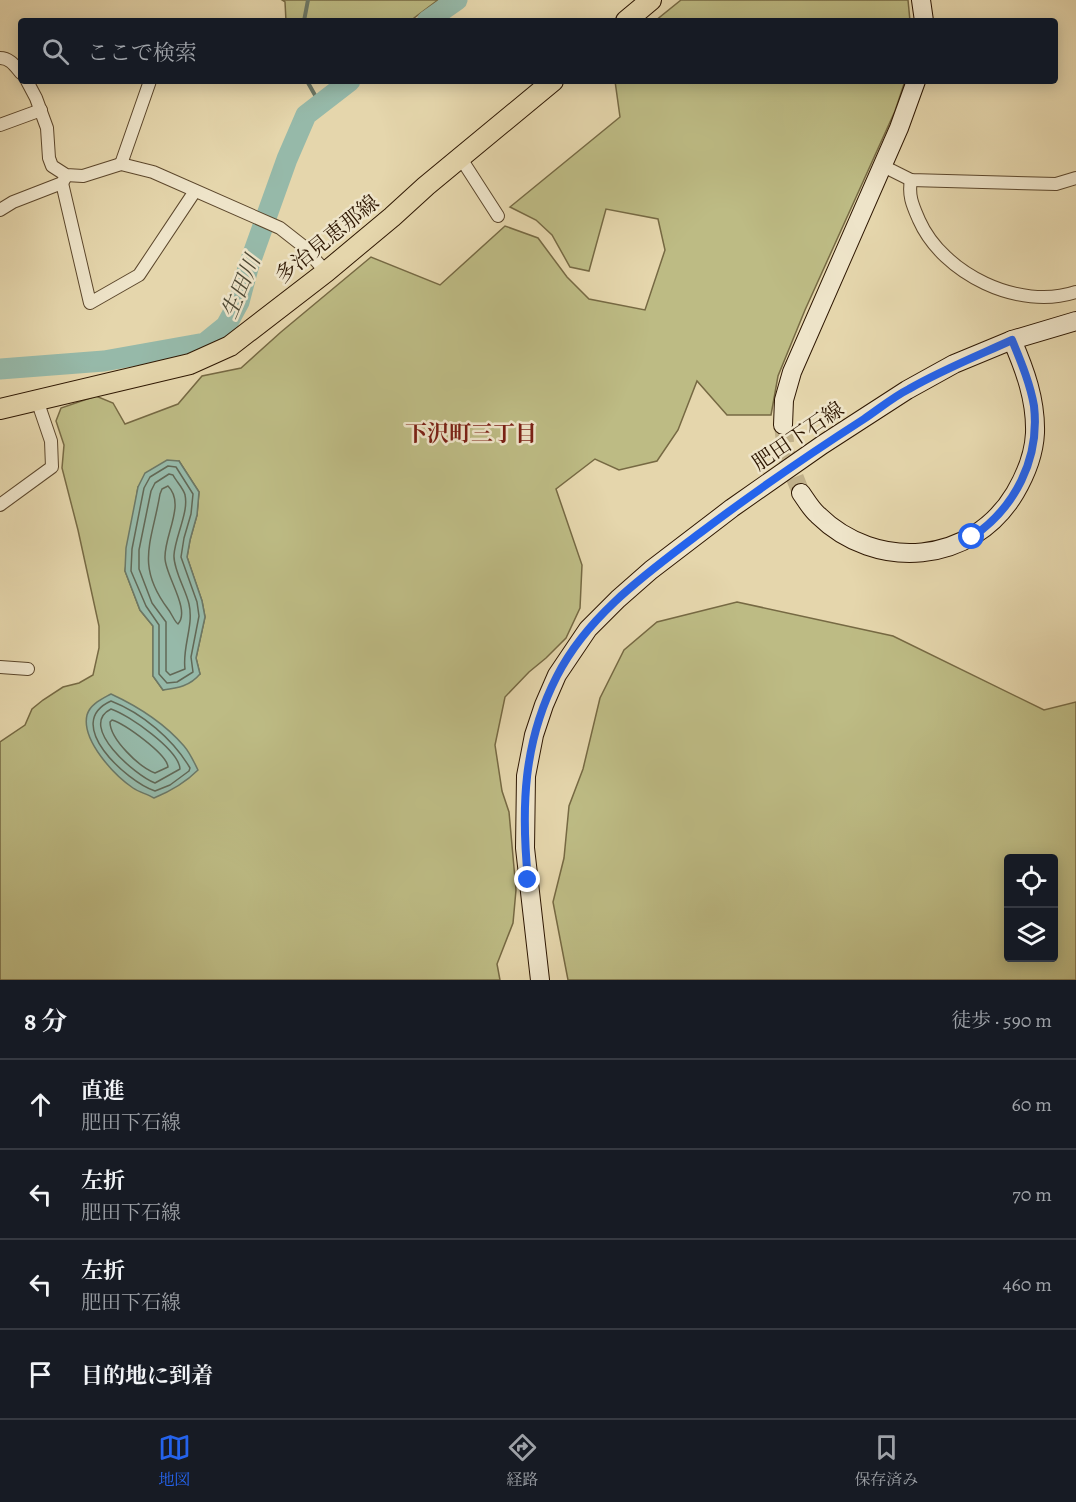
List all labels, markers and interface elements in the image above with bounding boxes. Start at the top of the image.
search box [18,18,1058,84]
icon: search [39,35,72,68]
text: ここで検索 [87,38,197,68]
street label: 多治見恵那線 [269,188,385,290]
water label: 生田川 [214,249,268,323]
street label: 肥田下石線 [747,395,849,477]
district label: 下沢町三丁目 [405,419,537,449]
route start [958,523,984,549]
map controls [1004,854,1058,962]
button: locate [1004,854,1058,908]
route end [514,866,540,892]
button: layers [1004,908,1058,962]
text: 8 分 [24,1004,67,1039]
text: 徒歩 · 590 m [951,1007,1052,1034]
text: 直進 [81,1076,125,1106]
icon: ahead [24,1088,57,1121]
text: 60 m [1012,1091,1052,1118]
text: 肥田下石線 [81,1109,181,1136]
text: 左折 [81,1166,125,1196]
icon: left [24,1178,57,1211]
text: 70 m [1012,1181,1052,1208]
text: 肥田下石線 [81,1199,181,1226]
text: 左折 [81,1256,125,1286]
icon: left [24,1268,57,1301]
text: 460 m [1002,1271,1052,1298]
text: 肥田下石線 [81,1289,181,1316]
icon: arrive [24,1358,57,1391]
text: 目的地に到着 [81,1361,213,1391]
tab: 地図 [158,1431,191,1491]
tab: 経路 [506,1431,539,1491]
tab: 保存済み [854,1431,918,1491]

